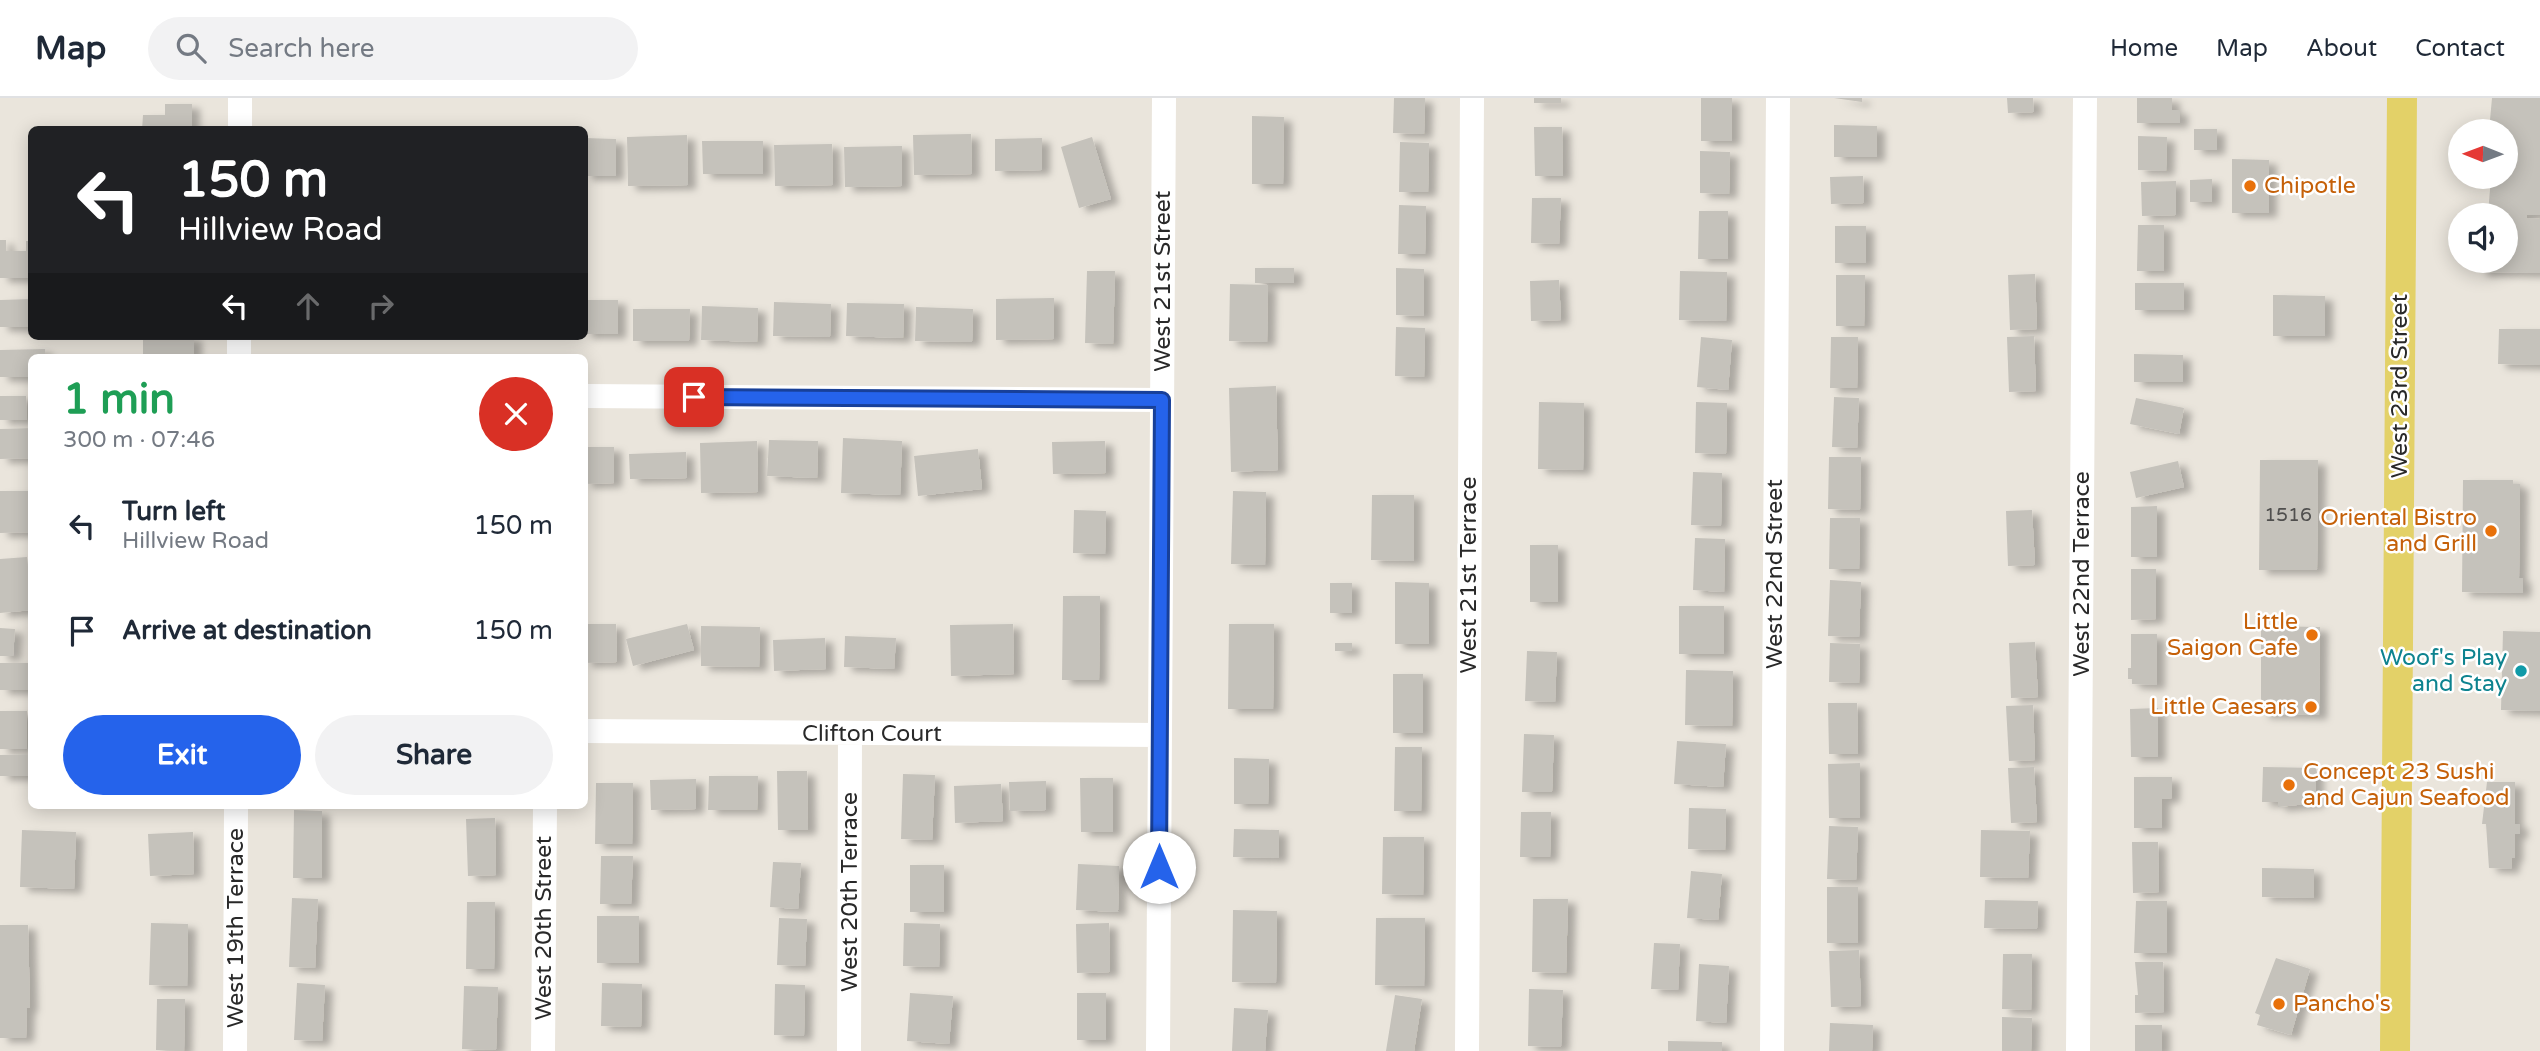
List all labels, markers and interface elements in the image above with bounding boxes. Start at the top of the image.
search box [148,17,638,80]
text: Map [35,29,106,68]
icon: search [172,29,210,67]
text: Search here [228,33,374,64]
text: Home [2110,34,2178,63]
text: Map [2216,34,2268,63]
text: About [2306,34,2377,63]
text: Contact [2415,34,2505,63]
north arrow [2448,119,2518,189]
map controls [2448,119,2518,273]
text: 150 m [178,151,328,210]
icon: left [63,154,154,245]
place label: Chipotle [2264,172,2356,200]
marker: Chipotle [2242,178,2258,194]
street label: West 21st Street [1149,190,1177,372]
button: sound [2448,203,2518,273]
text: Hillview Road [178,211,383,249]
icon: left [216,287,254,325]
icon: ahead [289,287,327,325]
icon: right [362,287,400,325]
street label: West 23rd Street [2386,294,2414,478]
pin [664,367,724,427]
text: 1 min [63,374,175,425]
button: close [479,377,553,451]
icon: arrive [675,378,713,416]
text: 300 m · 07:46 [63,426,215,454]
street label: West 22nd Terrace [2068,471,2096,677]
street label: West 21st Terrace [1455,477,1483,673]
street label: West 22nd Street [1761,479,1789,669]
text: Turn left [122,496,225,527]
house number: 1516 [2264,504,2312,526]
place label: Oriental Bistro and Grill [2320,504,2477,558]
icon: left [63,507,101,545]
text: 150 m [473,510,553,541]
marker: Oriental Bistro and Grill [2483,523,2499,539]
text: Hillview Road [122,527,269,555]
place label: Little Saigon Cafe [2167,608,2298,662]
icon: arrive [63,612,101,650]
text: Arrive at destination [122,615,372,646]
text: 150 m [473,615,553,646]
marker: Little Saigon Cafe [2304,627,2320,643]
place label: Woof's Play and Stay [2380,644,2507,698]
marker: Woof's Play and Stay [2513,663,2529,679]
place label: Little Caesars [2150,693,2297,721]
marker: Little Caesars [2303,699,2319,715]
button: Exit [63,715,301,795]
button: Share [315,715,553,795]
street label: Clifton Court [802,720,942,748]
place label: Concept 23 Sushi and Cajun Seafood [2303,758,2510,812]
marker: Concept 23 Sushi and Cajun Seafood [2281,777,2297,793]
street label: West 20th Terrace [836,792,864,992]
street label: West 19th Terrace [222,828,250,1028]
position arrow [1122,830,1196,904]
street label: West 20th Street [530,836,558,1020]
place label: Pancho's [2293,990,2391,1018]
marker: Pancho's [2271,996,2287,1012]

